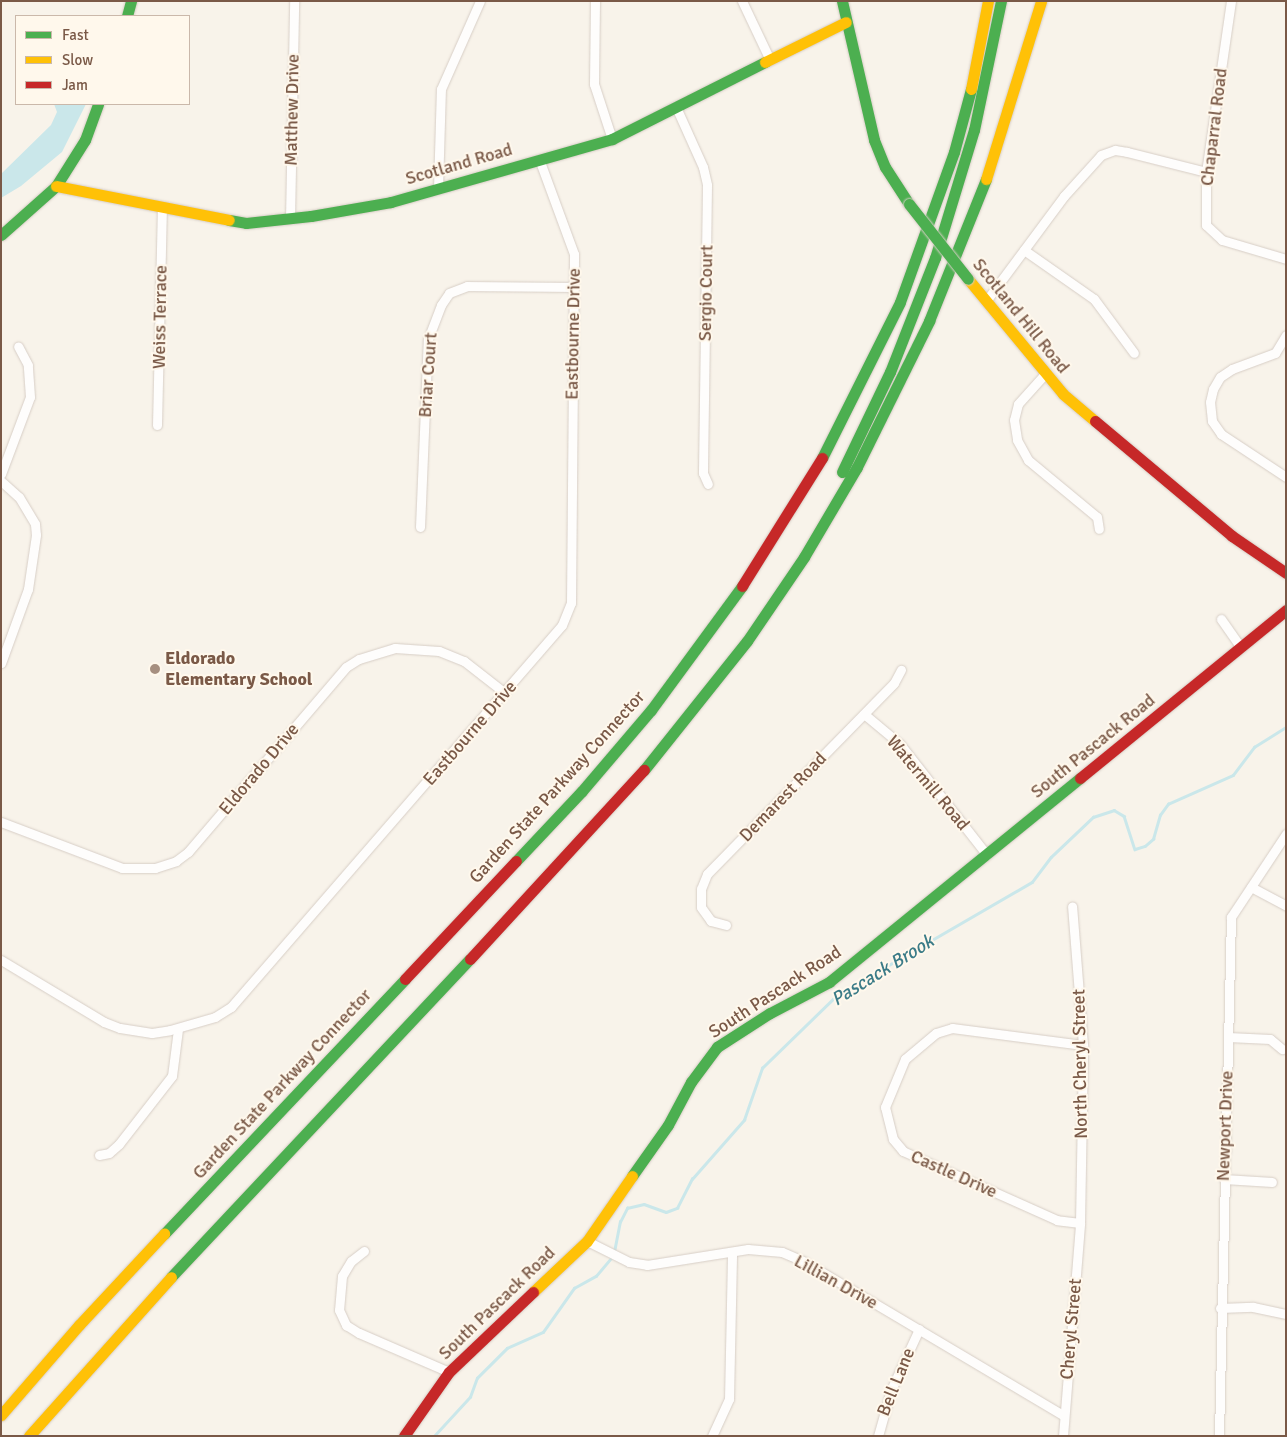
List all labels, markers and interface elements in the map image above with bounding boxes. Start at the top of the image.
legend [15,15,190,105]
text: Fast [62,26,89,44]
text: Slow [62,51,93,69]
street label: Matthew Drive [280,54,304,166]
street label: Chaparral Road [1196,67,1232,187]
text: Jam [62,76,88,94]
street label: Scotland Road [403,138,515,190]
street label: Sergio Court [694,245,718,341]
street label: Scotland Hill Road [968,254,1074,378]
street label: Weiss Terrace [148,265,172,369]
street label: Eastbourne Drive [561,268,585,400]
street label: Briar Court [414,332,442,418]
place label: Eldorado Elementary School [165,648,312,691]
marker: Eldorado Elementary School [149,663,161,675]
street label: Eastbourne Drive [419,676,521,790]
street label: Garden State Parkway Connector [465,686,649,888]
street label: South Pascack Road [1027,689,1159,803]
street label: Eldorado Drive [214,719,304,819]
street label: Watermill Road [882,731,974,835]
street label: Demarest Road [735,748,831,846]
water label: Pascack Brook [828,930,938,1012]
street label: South Pascack Road [705,941,845,1043]
street label: Garden State Parkway Connector [188,985,376,1183]
street label: North Cheryl Street [1068,989,1092,1139]
street label: Newport Drive [1212,1070,1238,1182]
street label: Castle Drive [907,1145,1001,1203]
street label: South Pascack Road [434,1242,560,1364]
street label: Lillian Drive [790,1250,882,1314]
street label: Cheryl Street [1056,1278,1086,1380]
street label: Bell Lane [873,1345,919,1419]

